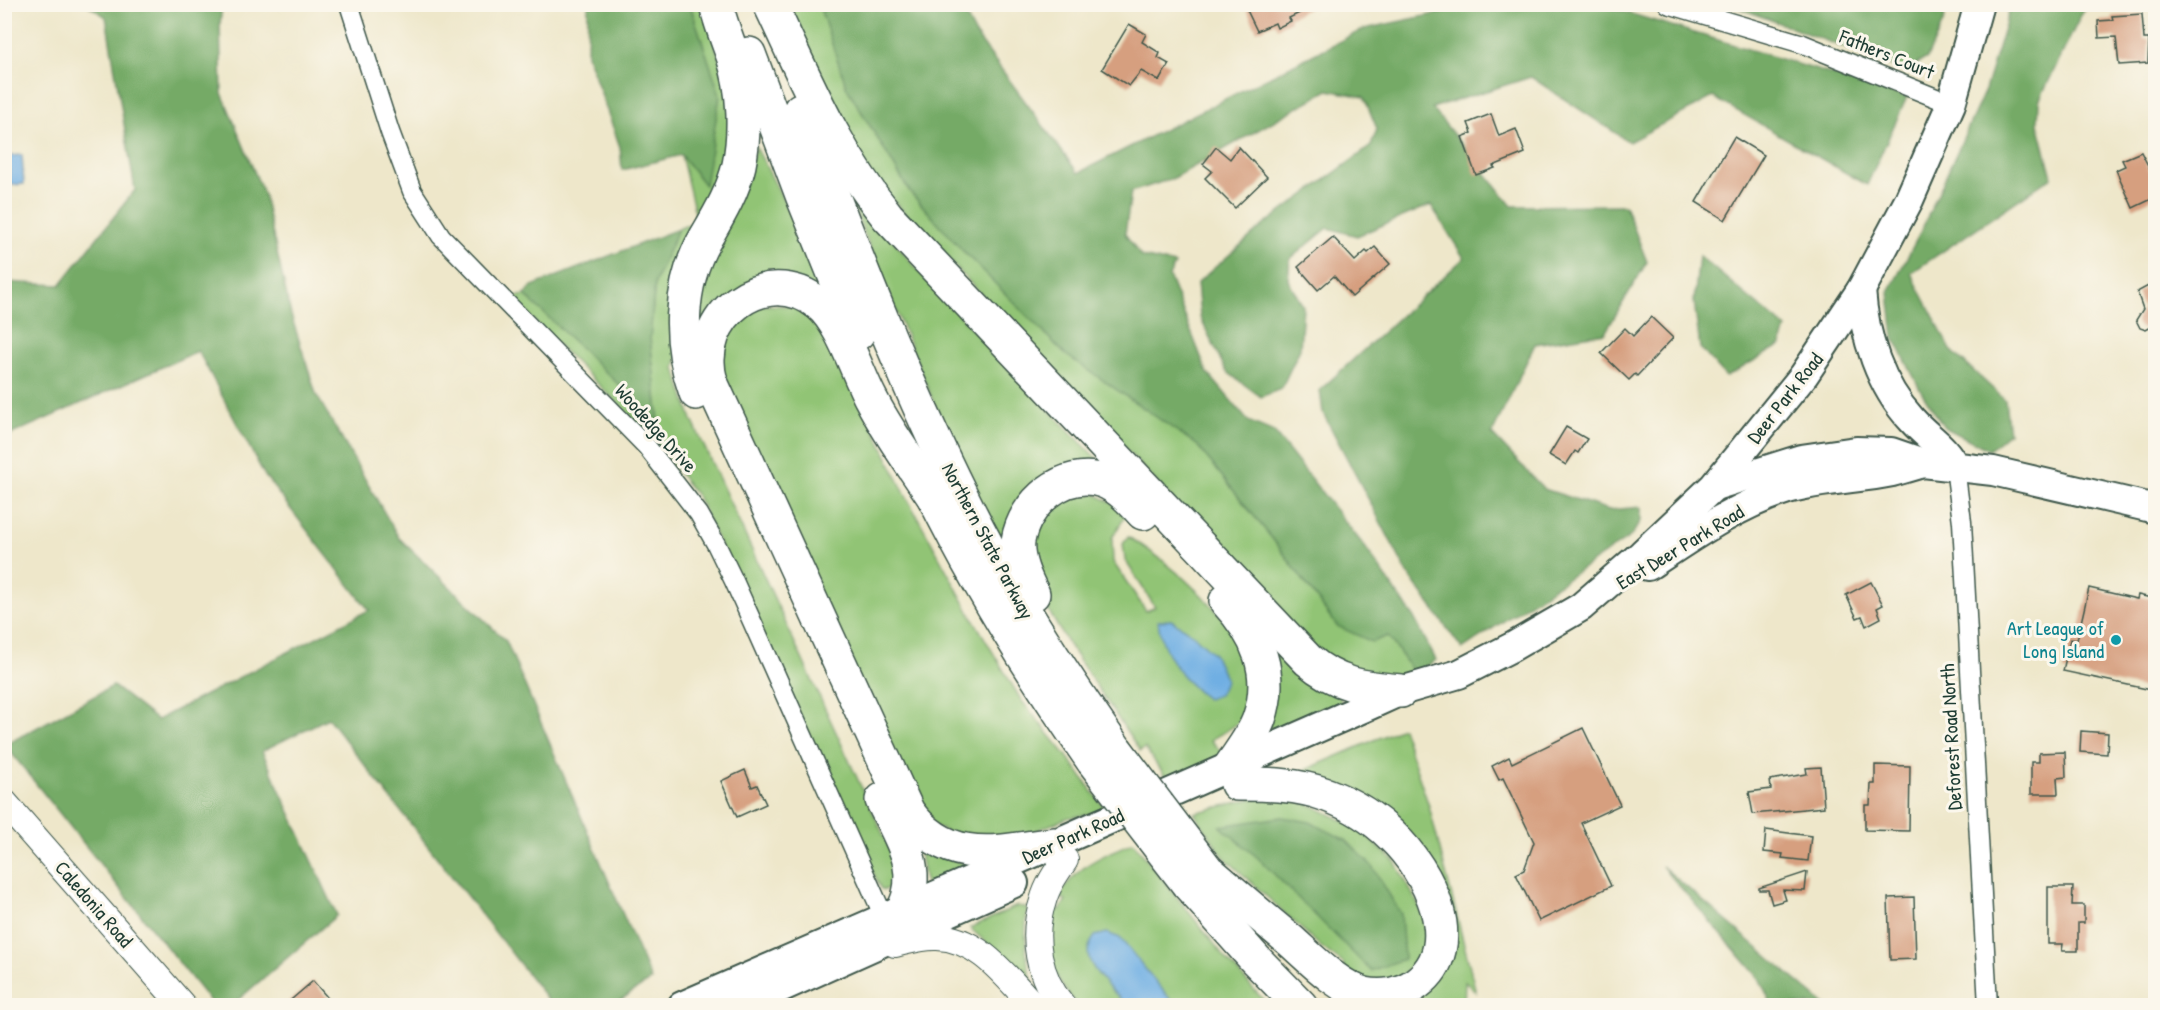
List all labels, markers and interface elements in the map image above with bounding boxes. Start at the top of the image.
street label: Fathers Court [1835,22,1940,85]
street label: Deer Park Road [1741,346,1829,449]
street label: Woodedge Drive [609,377,704,478]
street label: Northern State Parkway [936,458,1041,624]
street label: East Deer Park Road [1611,498,1749,595]
place label: Art League of Long Island [2007,614,2104,664]
marker: Art League of Long Island [2109,633,2123,647]
street label: Deforest Road North [1933,663,1968,811]
street label: Deer Park Road [1018,801,1128,870]
street label: Caledonia Road [49,855,140,953]

